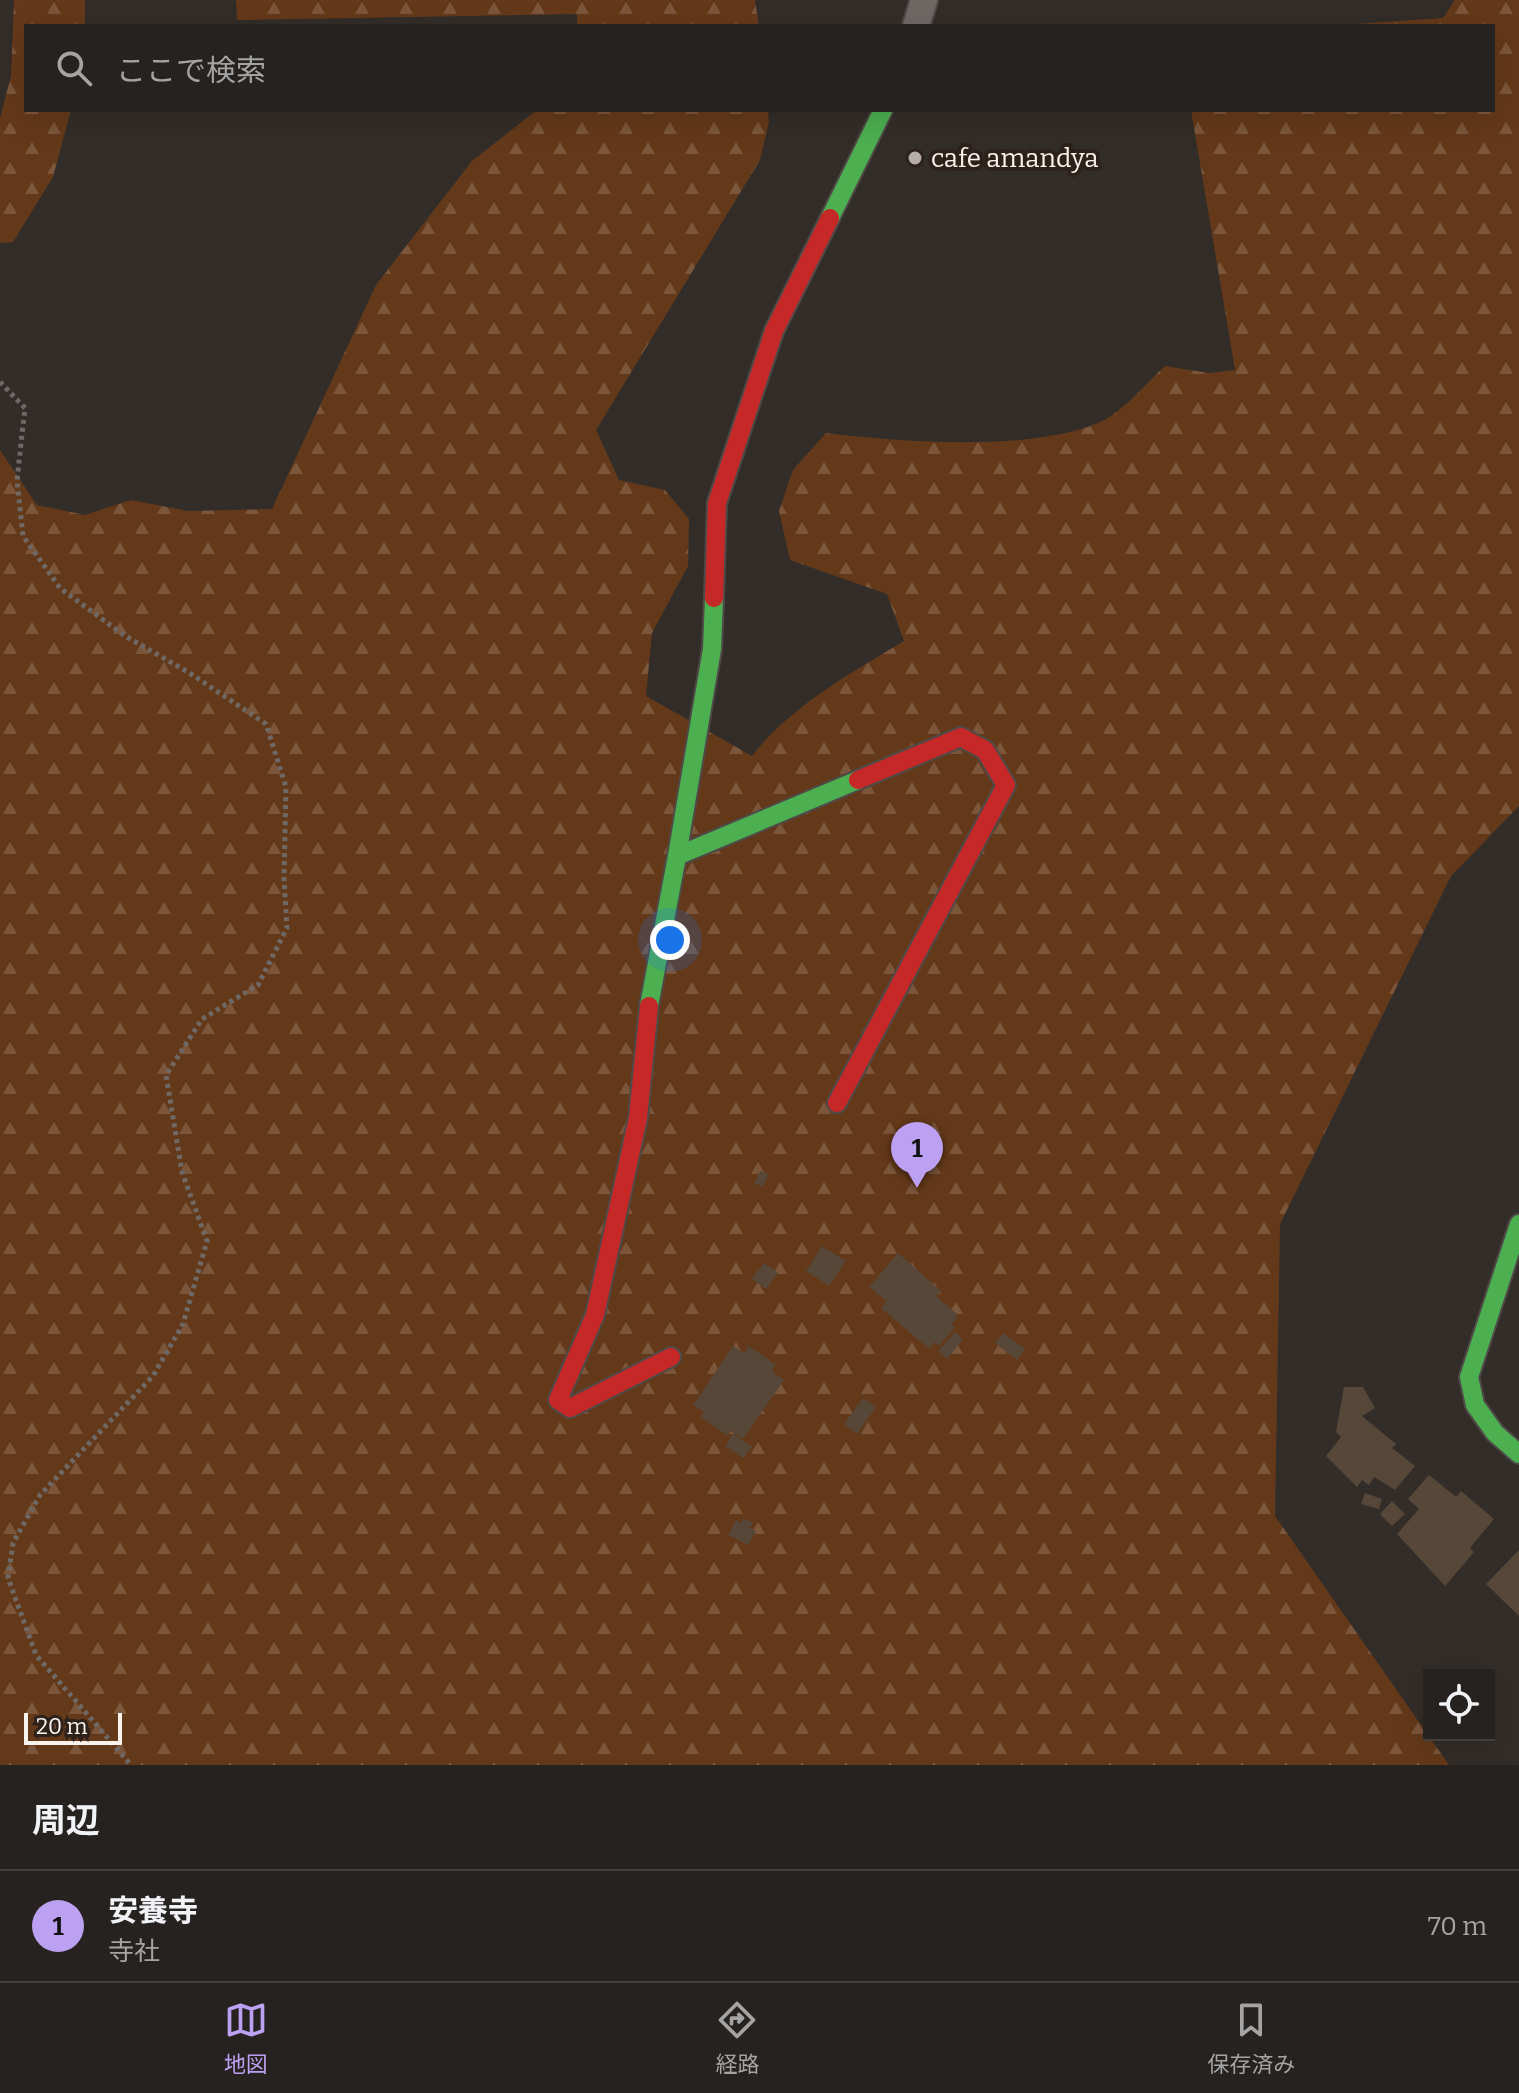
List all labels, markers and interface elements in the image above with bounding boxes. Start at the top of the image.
search box [24,24,1495,112]
icon: search [52,46,96,90]
text: ここで検索 [116,53,266,89]
place label: cafe amandya [931,143,1098,174]
marker: cafe amandya [906,149,924,167]
your location [650,920,690,960]
pin: 1 [891,1122,943,1188]
map controls [1423,1669,1495,1741]
button: locate [1423,1669,1495,1741]
scale bar [24,1709,122,1745]
text: 20 m [36,1713,87,1740]
text: 周辺 [32,1800,100,1841]
text: 安養寺 [108,1893,198,1929]
text: 1 [52,1911,64,1942]
text: 70 m [1428,1911,1487,1942]
text: 寺社 [108,1936,160,1967]
tab: 地図 [224,1998,268,2078]
tab: 経路 [715,1998,759,2078]
tab: 保存済み [1207,1998,1295,2078]

